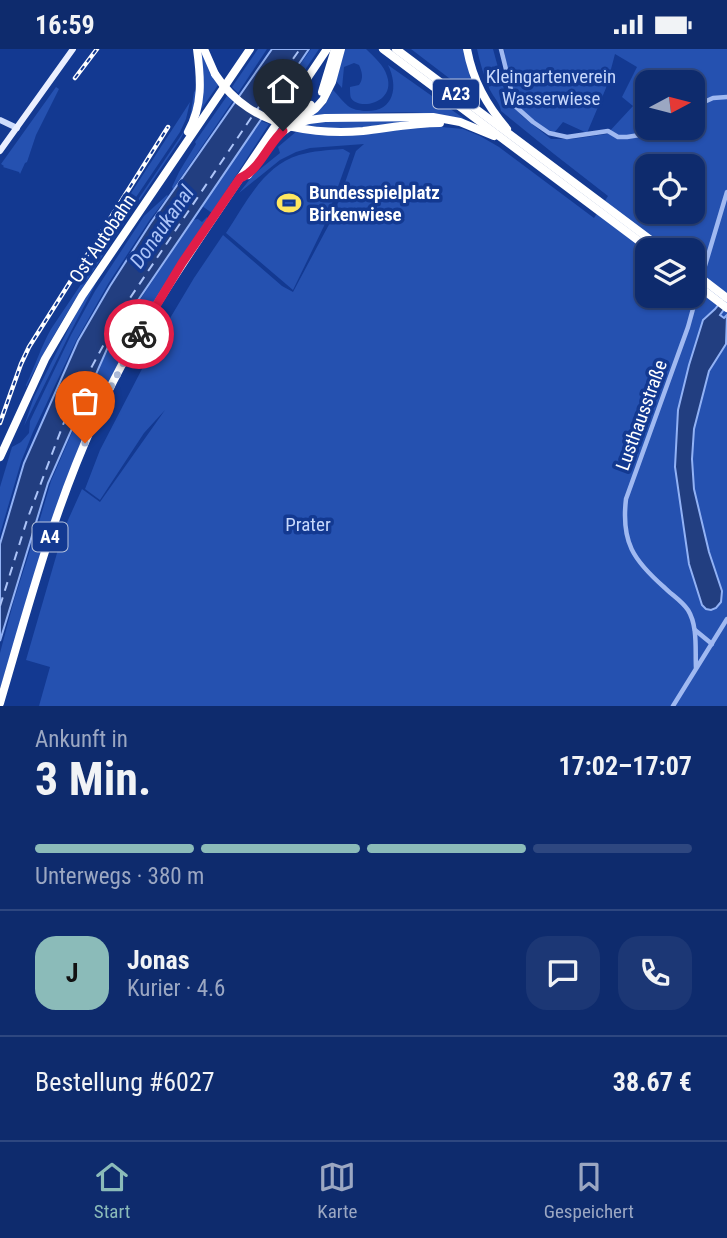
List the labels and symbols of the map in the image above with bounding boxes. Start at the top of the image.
pin [253,59,313,131]
park label: Kleingartenverein Wasserwiese [486,65,616,110]
north arrow [635,70,705,140]
road number: A23 [433,80,479,109]
water label: Donaukanal [125,181,199,273]
place label: Bundesspielplatz Birkenwiese [309,181,440,226]
sports icon: Bundesspielplatz Birkenwiese [275,189,303,217]
street label: Ost Autobahn [64,190,140,287]
courier [104,299,174,369]
street label: Lusthausstraße [611,357,672,474]
pin [55,371,115,443]
park label: Prater [285,513,331,536]
road number: A4 [32,523,68,551]

